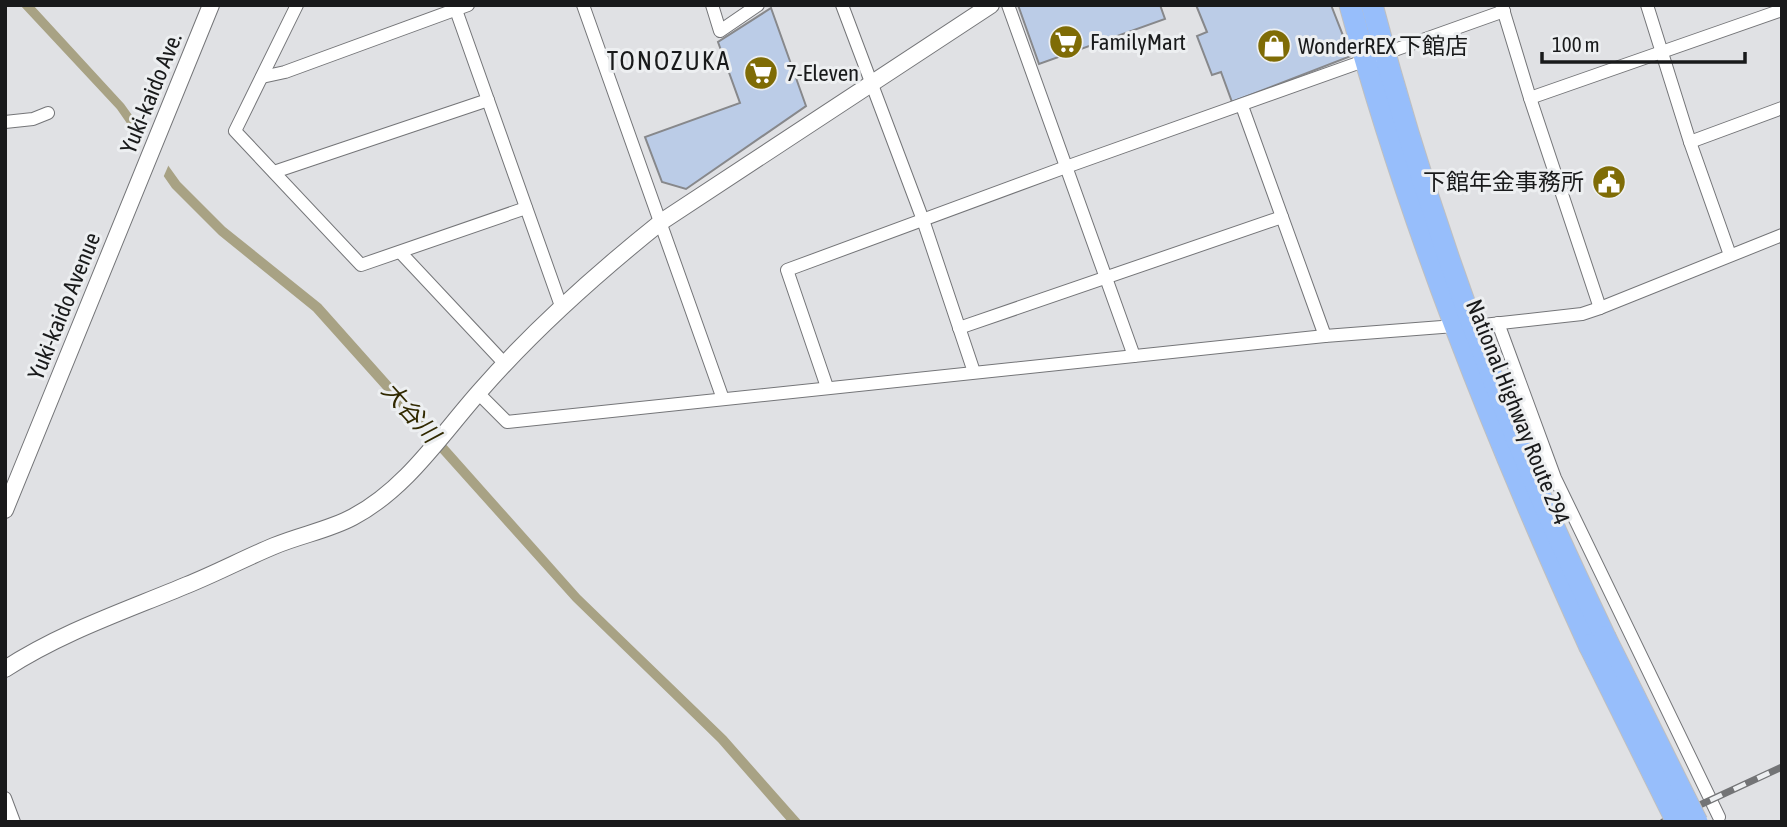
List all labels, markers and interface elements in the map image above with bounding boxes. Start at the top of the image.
scale bar [1542,21,1745,65]
supermarket icon: FamilyMart [1047,23,1085,61]
shop icon: WonderREX 下館店 [1255,27,1293,65]
street label: Yuki-kaido Ave. [115,29,187,157]
place label: FamilyMart [1090,29,1186,55]
text: 100 m [1552,32,1600,56]
place label: WonderREX 下館店 [1298,33,1468,59]
district label: TONOZUKA [607,46,731,76]
supermarket icon: 7-Eleven [742,54,780,92]
place label: 7-Eleven [786,60,859,86]
public building icon: 下館年金事務所 [1590,163,1628,201]
place label: 下館年金事務所 [1423,169,1584,195]
street label: Yuki-kaido Avenue [23,229,105,383]
street label: National Highway Route 294 [1461,296,1575,528]
water label: 大谷川 [377,376,447,450]

